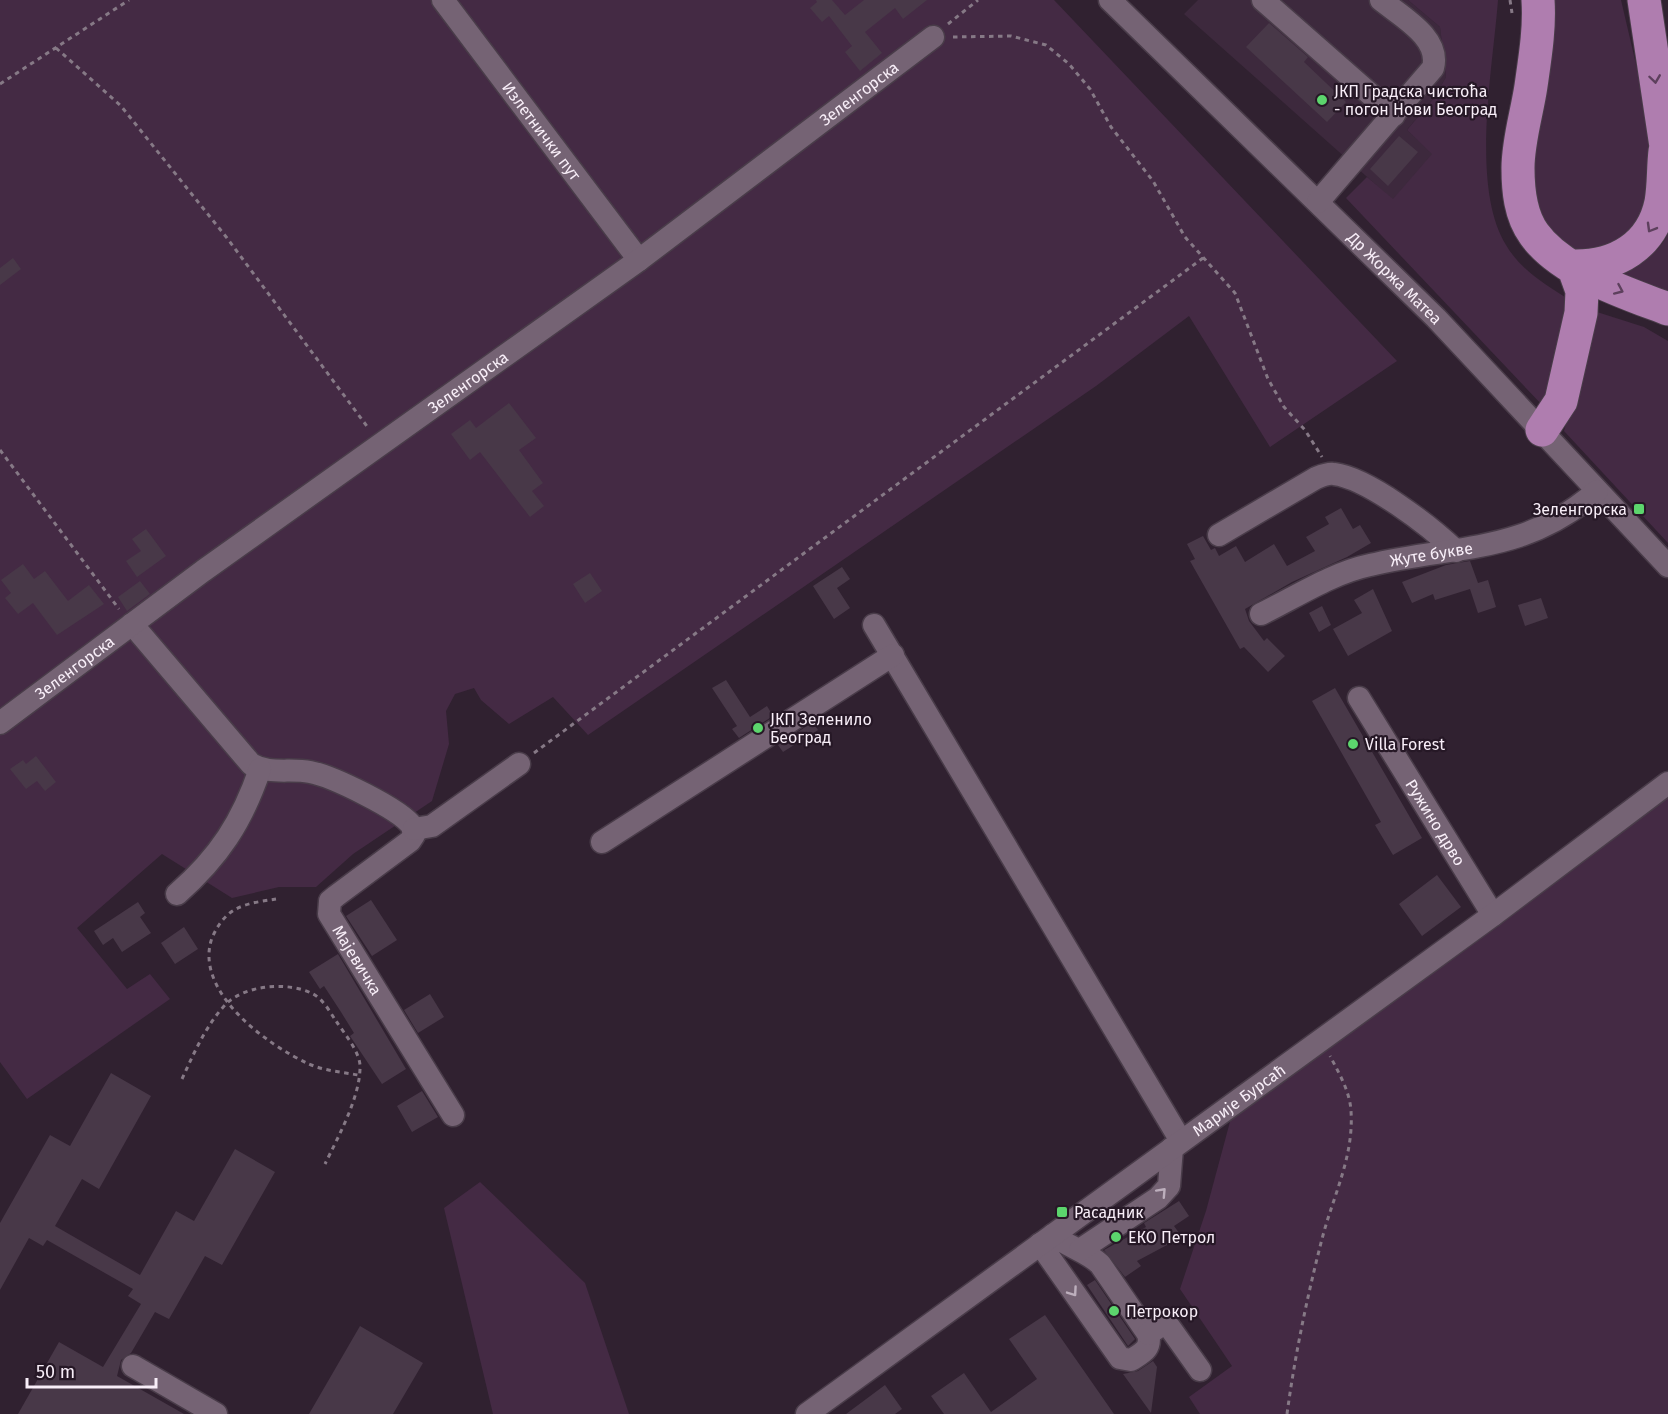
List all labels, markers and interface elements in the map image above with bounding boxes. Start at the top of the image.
street label: Зеленгорска [816,58,902,130]
one-way arrow [1648,74,1660,83]
street label: Излетнички пут [498,78,585,185]
place label: ЈКП Градска чистоћа - погон Нови Београд [1334,82,1497,119]
marker: ЈКП Градска чистоћа - погон Нови Београд [1315,93,1329,107]
one-way arrow [1646,222,1658,232]
street label: Др Жоржа Матеа [1343,227,1446,328]
one-way arrow [1613,283,1624,295]
street label: Зеленгорска [424,347,512,418]
place label: Зеленгорска [1533,500,1627,519]
marker: Зеленгорска [1632,502,1646,516]
street label: Жуте букве [1388,538,1474,570]
street label: Зеленгорска [31,632,118,703]
place label: ЈКП Зеленило Београд [770,710,872,747]
marker: ЈКП Зеленило Београд [751,721,765,735]
place label: Villa Forest [1365,735,1445,754]
marker: Villa Forest [1346,737,1360,751]
street label: Ружино дрво [1401,776,1469,869]
street label: Мајевичка [328,922,386,999]
street label: Марије Бурсаћ [1189,1060,1289,1140]
one-way arrow [1155,1189,1166,1199]
place label: Расадник [1074,1203,1144,1222]
marker: Расадник [1055,1205,1069,1219]
place label: ЕКО Петрол [1128,1228,1215,1247]
marker: ЕКО Петрол [1109,1230,1123,1244]
one-way arrow [1066,1286,1077,1297]
place label: Петрокор [1126,1302,1198,1321]
marker: Петрокор [1107,1304,1121,1318]
scale bar [27,1351,156,1389]
text: 50 m [36,1361,75,1383]

